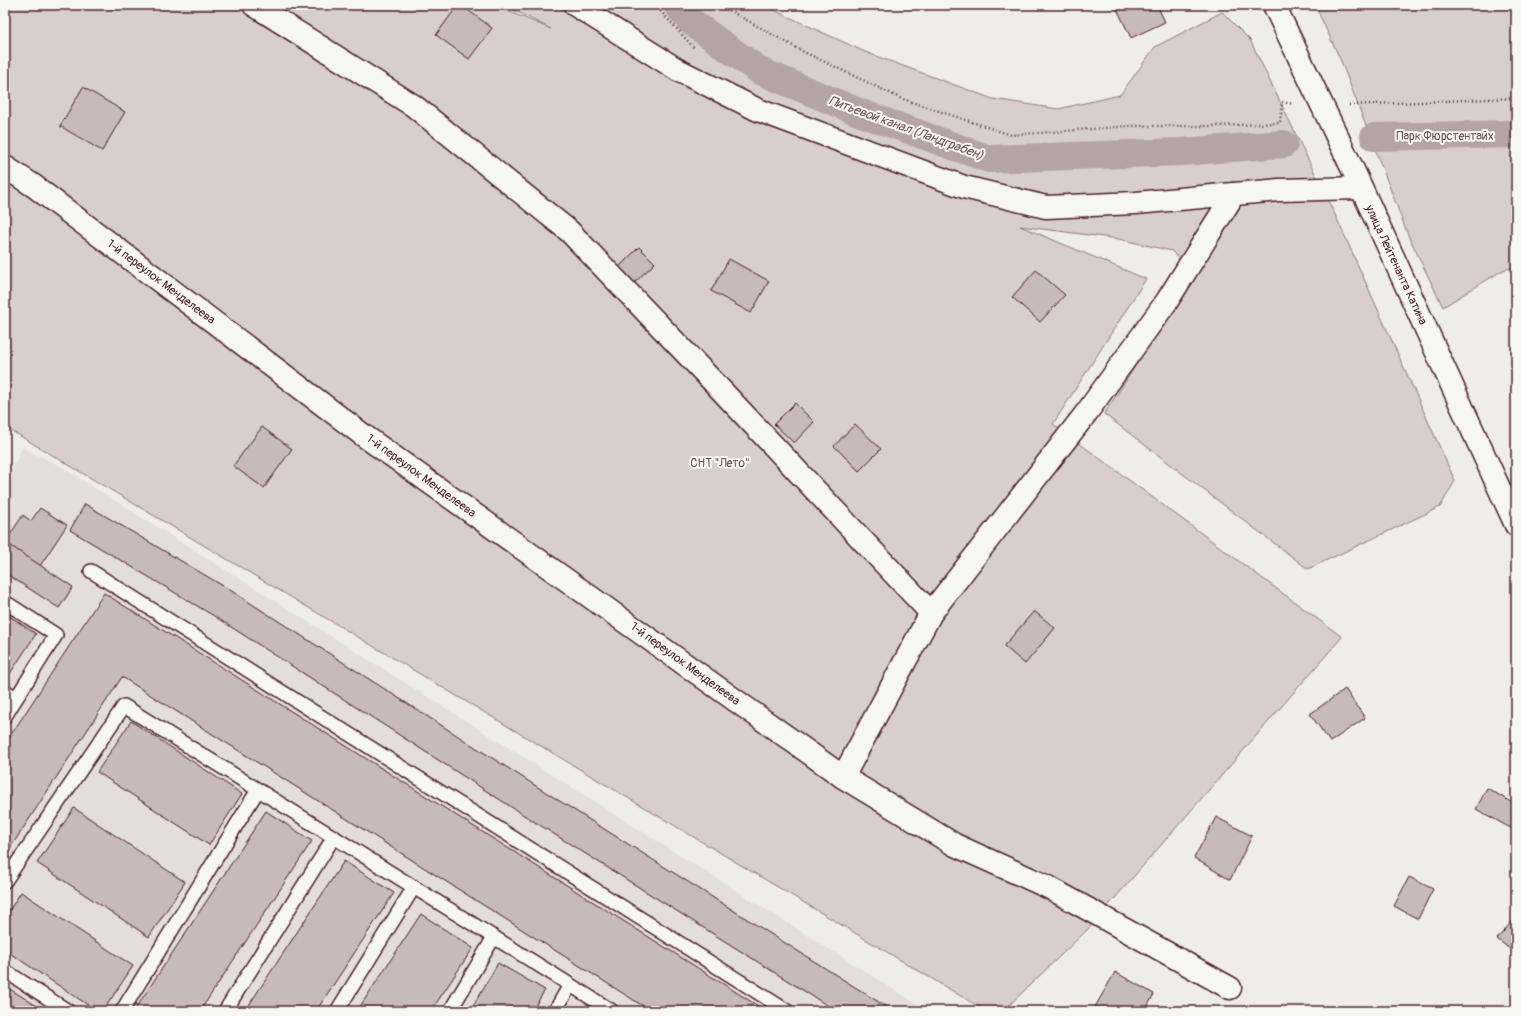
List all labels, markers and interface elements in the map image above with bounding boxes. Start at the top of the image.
water label: Питьевой канал (Ландграбен) [827,93,986,164]
park label: Парк Фюрстентайх [1396,129,1494,144]
street label: улица Лейтенанта Катина [1361,202,1431,328]
street label: 1-й переулок Менделеева [104,236,218,328]
street label: 1-й переулок Менделеева [363,431,479,521]
park label: СНТ "Лето" [690,456,750,471]
street label: 1-й переулок Менделеева [627,619,743,709]

